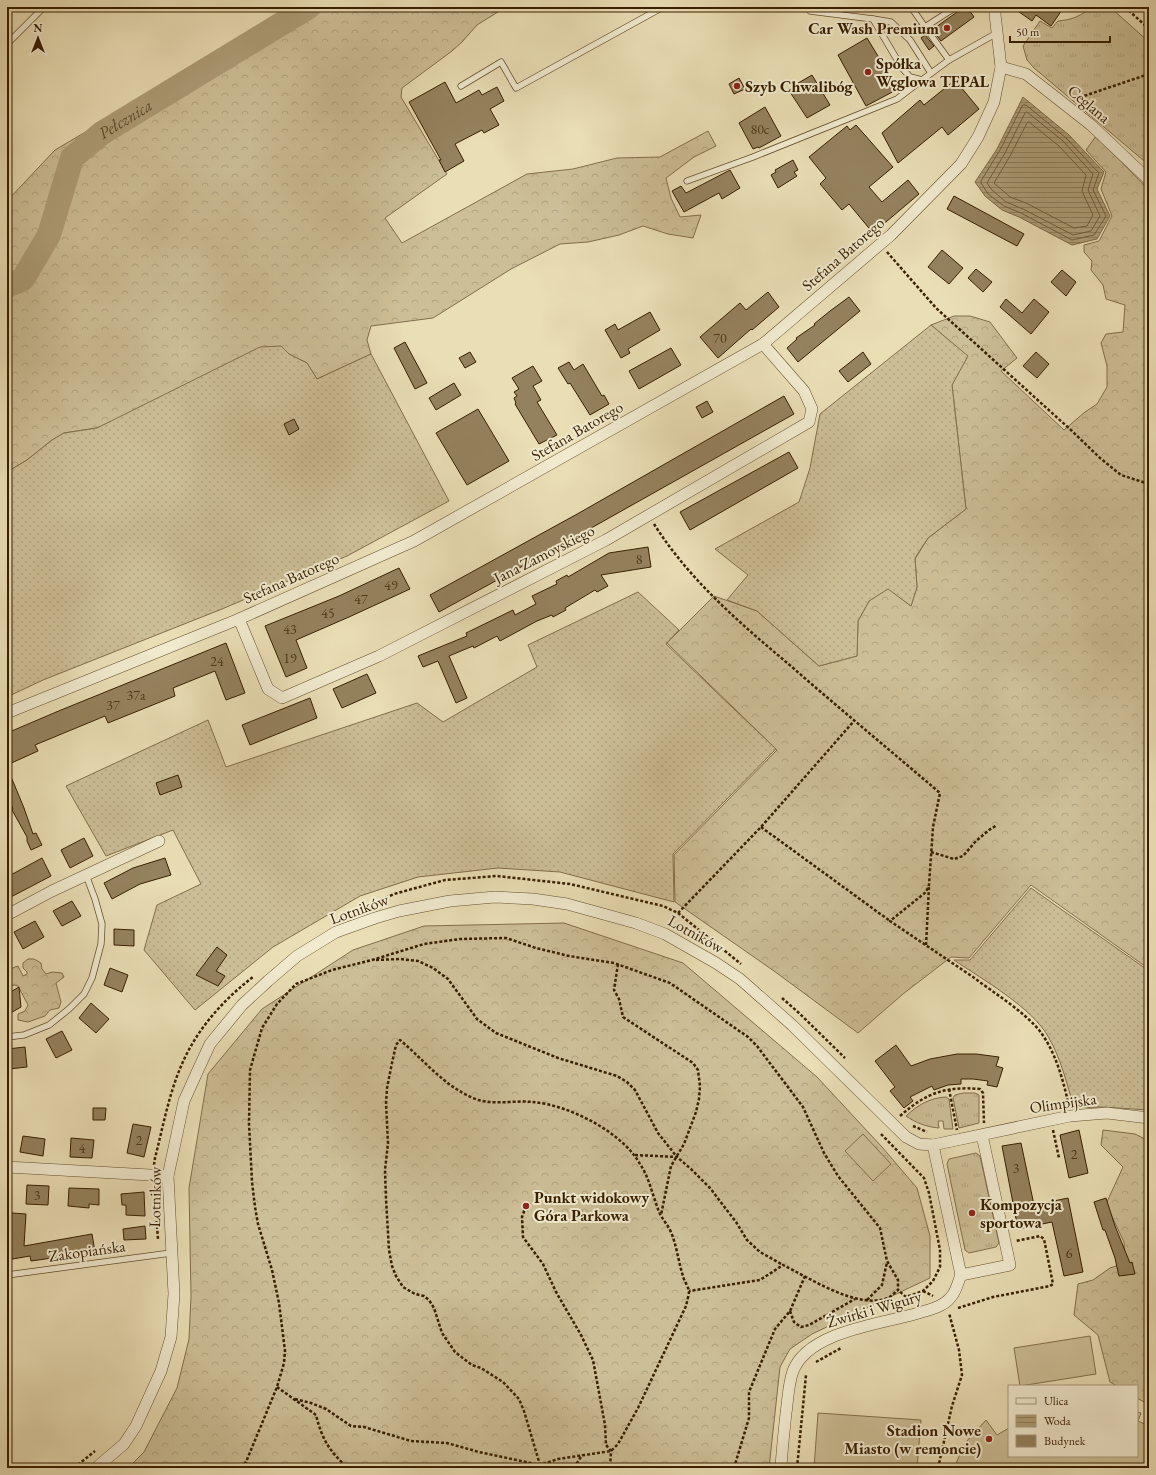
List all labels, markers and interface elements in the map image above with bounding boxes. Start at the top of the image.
north arrow [18,18,58,58]
place label: Car Wash Premium [808,18,939,39]
scale bar [1010,18,1110,44]
text: N [34,21,43,35]
marker: Car Wash Premium [942,23,952,33]
text: 50 m [1016,24,1040,40]
place label: Spółka Węglowa TEPAL [876,53,990,92]
marker: Spółka Węglowa TEPAL [863,67,873,77]
place label: Szyb Chwalibóg [745,76,854,97]
street label: Ceglana [1063,80,1115,128]
marker: Szyb Chwalibóg [732,81,742,91]
water label: Pełcznica [94,94,156,144]
house number: 80c [750,120,770,138]
street label: Stefana Batorego [797,212,889,296]
house number: 70 [713,329,727,347]
street label: Stefana Batorego [527,396,627,466]
street label: Jana Zamoyskiego [488,520,598,589]
street label: Stefana Batorego [240,547,342,609]
house number: 8 [636,550,643,568]
house number: 49 [384,576,398,594]
house number: 47 [354,590,368,608]
house number: 45 [321,604,335,622]
house number: 43 [283,620,297,638]
house number: 19 [283,649,297,667]
house number: 24 [210,652,224,670]
house number: 37a [126,686,146,704]
house number: 37 [106,696,120,714]
street label: Lotników [327,888,392,929]
street label: Lotników [664,910,729,958]
street label: Olimpijska [1028,1088,1098,1118]
house number: 2 [136,1131,143,1149]
house number: 4 [79,1139,86,1157]
house number: 2 [1071,1145,1078,1163]
house number: 3 [1013,1159,1020,1177]
street label: Lotników [144,1165,166,1228]
house number: 3 [34,1186,41,1204]
place label: Punkt widokowy Góra Parkowa [534,1187,650,1226]
place label: Kompozycja sportowa [980,1194,1063,1233]
marker: Punkt widokowy Góra Parkowa [521,1201,531,1211]
marker: Kompozycja sportowa [967,1208,977,1218]
street label: Zakopiańska [47,1235,127,1267]
house number: 6 [1066,1244,1073,1262]
street label: Żwirki i Wigury [824,1285,925,1333]
legend [1008,1385,1138,1457]
text: Ulica [1044,1393,1068,1409]
text: Woda [1044,1413,1071,1429]
place label: Stadion Nowe Miasto (w remoncie) [844,1420,981,1459]
text: Budynek [1044,1433,1086,1449]
marker: Stadion Nowe Miasto (w remoncie) [984,1434,994,1444]

